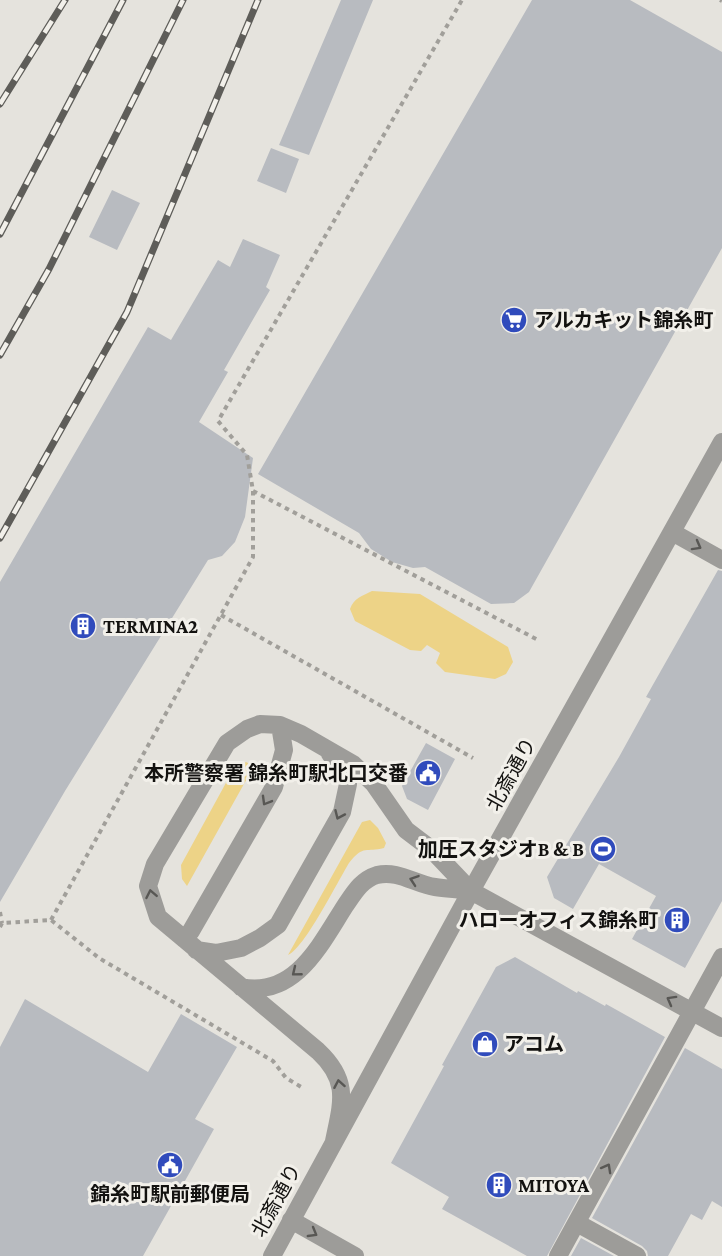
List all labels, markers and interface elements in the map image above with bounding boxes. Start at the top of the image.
supermarket icon: アルカキット錦糸町 [499,305,529,335]
place label: アルカキット錦糸町 [534,309,713,331]
one-way arrow [691,539,701,550]
building icon: TERMINA2 [68,611,98,641]
place label: TERMINA2 [103,615,198,637]
street label: 北斎通り [482,734,540,814]
public building icon: 本所警察署 錦糸町駅北口交番 [413,758,443,788]
place label: 本所警察署 錦糸町駅北口交番 [144,762,408,784]
one-way arrow [261,795,273,805]
one-way arrow [335,809,347,820]
sports icon: 加圧スタジオB & B [588,834,618,864]
place label: 加圧スタジオB & B [418,838,584,860]
one-way arrow [409,875,420,887]
one-way arrow [145,889,158,899]
building icon: ハローオフィス錦糸町 [662,905,692,935]
place label: ハローオフィス錦糸町 [458,909,658,931]
one-way arrow [292,964,303,975]
one-way arrow [667,996,677,1007]
shop icon: アコム [470,1029,500,1059]
place label: アコム [504,1033,564,1055]
one-way arrow [333,1079,346,1089]
public building icon: 錦糸町駅前郵便局 [155,1150,185,1180]
street label: 北斎通り [247,1160,305,1240]
one-way arrow [600,1164,611,1174]
building icon: MITOYA [484,1170,514,1200]
place label: MITOYA [518,1174,590,1196]
place label: 錦糸町駅前郵便局 [90,1183,250,1205]
one-way arrow [307,1226,317,1237]

